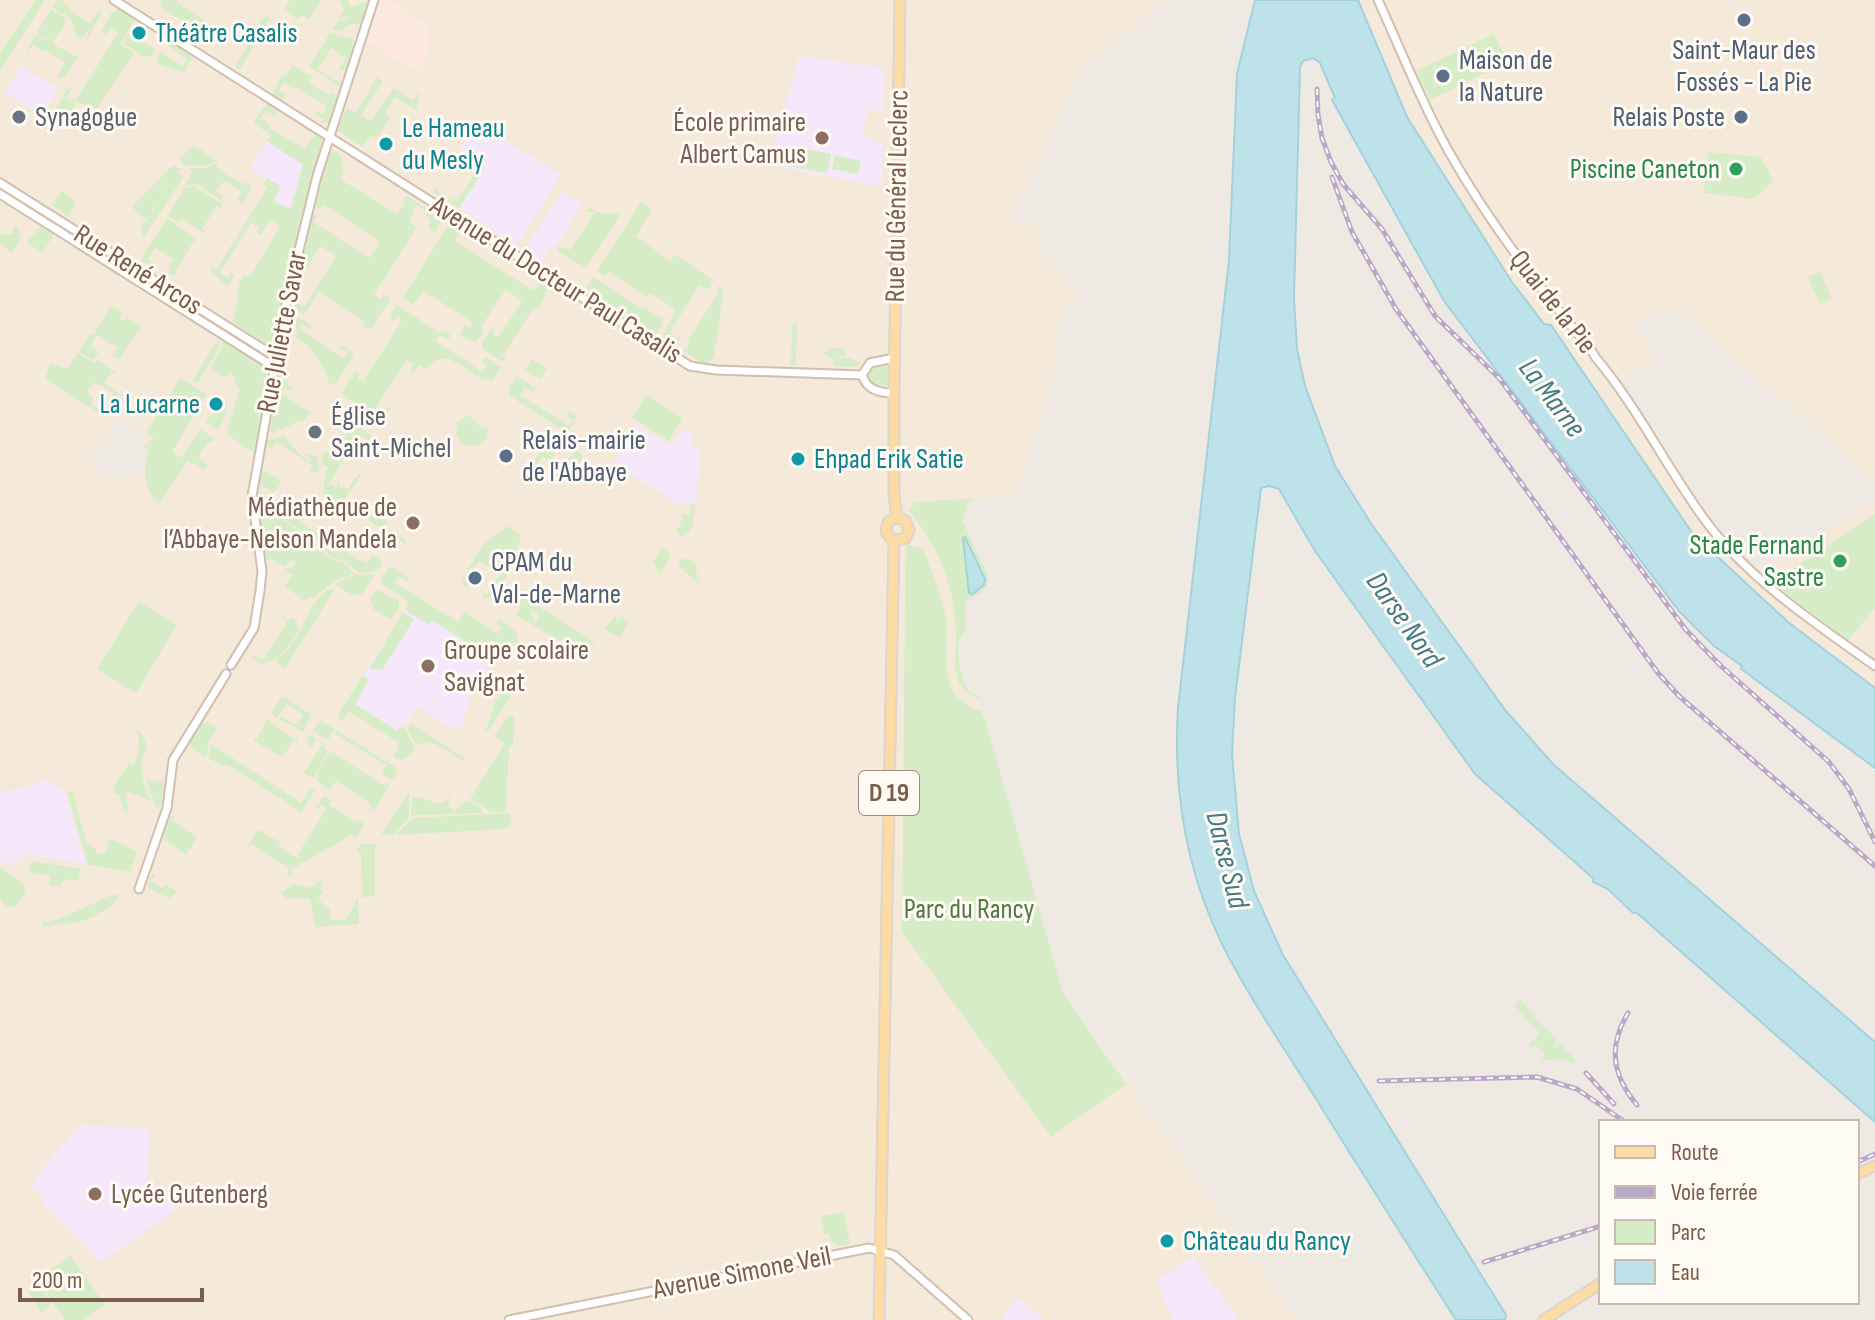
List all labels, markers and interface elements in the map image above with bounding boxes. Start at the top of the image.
marker: Saint-Maur des Fossés - La Pie [1735,11,1753,29]
place label: Théâtre Casalis [155,17,298,50]
marker: Théâtre Casalis [130,24,148,42]
place label: Saint-Maur des Fossés - La Pie [1672,34,1816,99]
place label: Maison de la Nature [1459,44,1553,109]
marker: Maison de la Nature [1434,67,1452,85]
street label: Rue du Général Leclerc [879,89,915,303]
place label: Synagogue [35,101,137,134]
place label: Relais Poste [1612,101,1725,134]
place label: École primaire Albert Camus [673,106,806,171]
marker: Synagogue [10,108,28,126]
marker: Relais Poste [1732,108,1750,126]
place label: Le Hameau du Mesly [402,112,504,177]
marker: École primaire Albert Camus [813,129,831,147]
marker: Le Hameau du Mesly [377,135,395,153]
place label: Piscine Caneton [1570,153,1720,186]
marker: Piscine Caneton [1727,160,1745,178]
street label: Avenue du Docteur Paul Casalis [423,189,688,371]
street label: Rue René Arcos [68,218,208,322]
street label: Quai de la Pie [1502,244,1604,360]
street label: Rue Juliette Savar [250,248,314,416]
water label: La Marne [1511,351,1594,445]
place label: La Lucarne [99,388,200,421]
marker: La Lucarne [207,395,225,413]
place label: Église Saint-Michel [331,400,451,465]
marker: Église Saint-Michel [306,423,324,441]
place label: Relais-mairie de l'Abbaye [522,424,646,489]
place label: Ehpad Erik Satie [814,443,964,476]
marker: Relais-mairie de l'Abbaye [497,447,515,465]
marker: Ehpad Erik Satie [789,450,807,468]
place label: Médiathèque de l’Abbaye-Nelson Mandela [163,491,397,556]
marker: Médiathèque de l’Abbaye-Nelson Mandela [404,514,422,532]
place label: Stade Fernand Sastre [1690,529,1824,594]
place label: CPAM du Val-de-Marne [491,546,621,611]
marker: Stade Fernand Sastre [1831,552,1849,570]
water label: Darse Nord [1358,565,1450,676]
marker: CPAM du Val-de-Marne [466,569,484,587]
place label: Groupe scolaire Savignat [444,634,589,699]
marker: Groupe scolaire Savignat [419,657,437,675]
road number: D 19 [859,771,919,815]
water label: Darse Sud [1198,808,1257,913]
park label: Parc du Rancy [904,893,1034,926]
legend [1599,1120,1859,1304]
text: Route [1671,1138,1719,1167]
place label: Lycée Gutenberg [111,1178,268,1211]
text: Voie ferrée [1671,1178,1758,1207]
marker: Lycée Gutenberg [86,1185,104,1203]
text: Parc [1671,1218,1706,1247]
place label: Château du Rancy [1183,1225,1351,1258]
marker: Château du Rancy [1158,1232,1176,1250]
street label: Avenue Simone Veil [649,1240,834,1307]
scale bar [20,1252,202,1302]
text: Eau [1671,1258,1700,1287]
text: 200 m [32,1266,83,1295]

